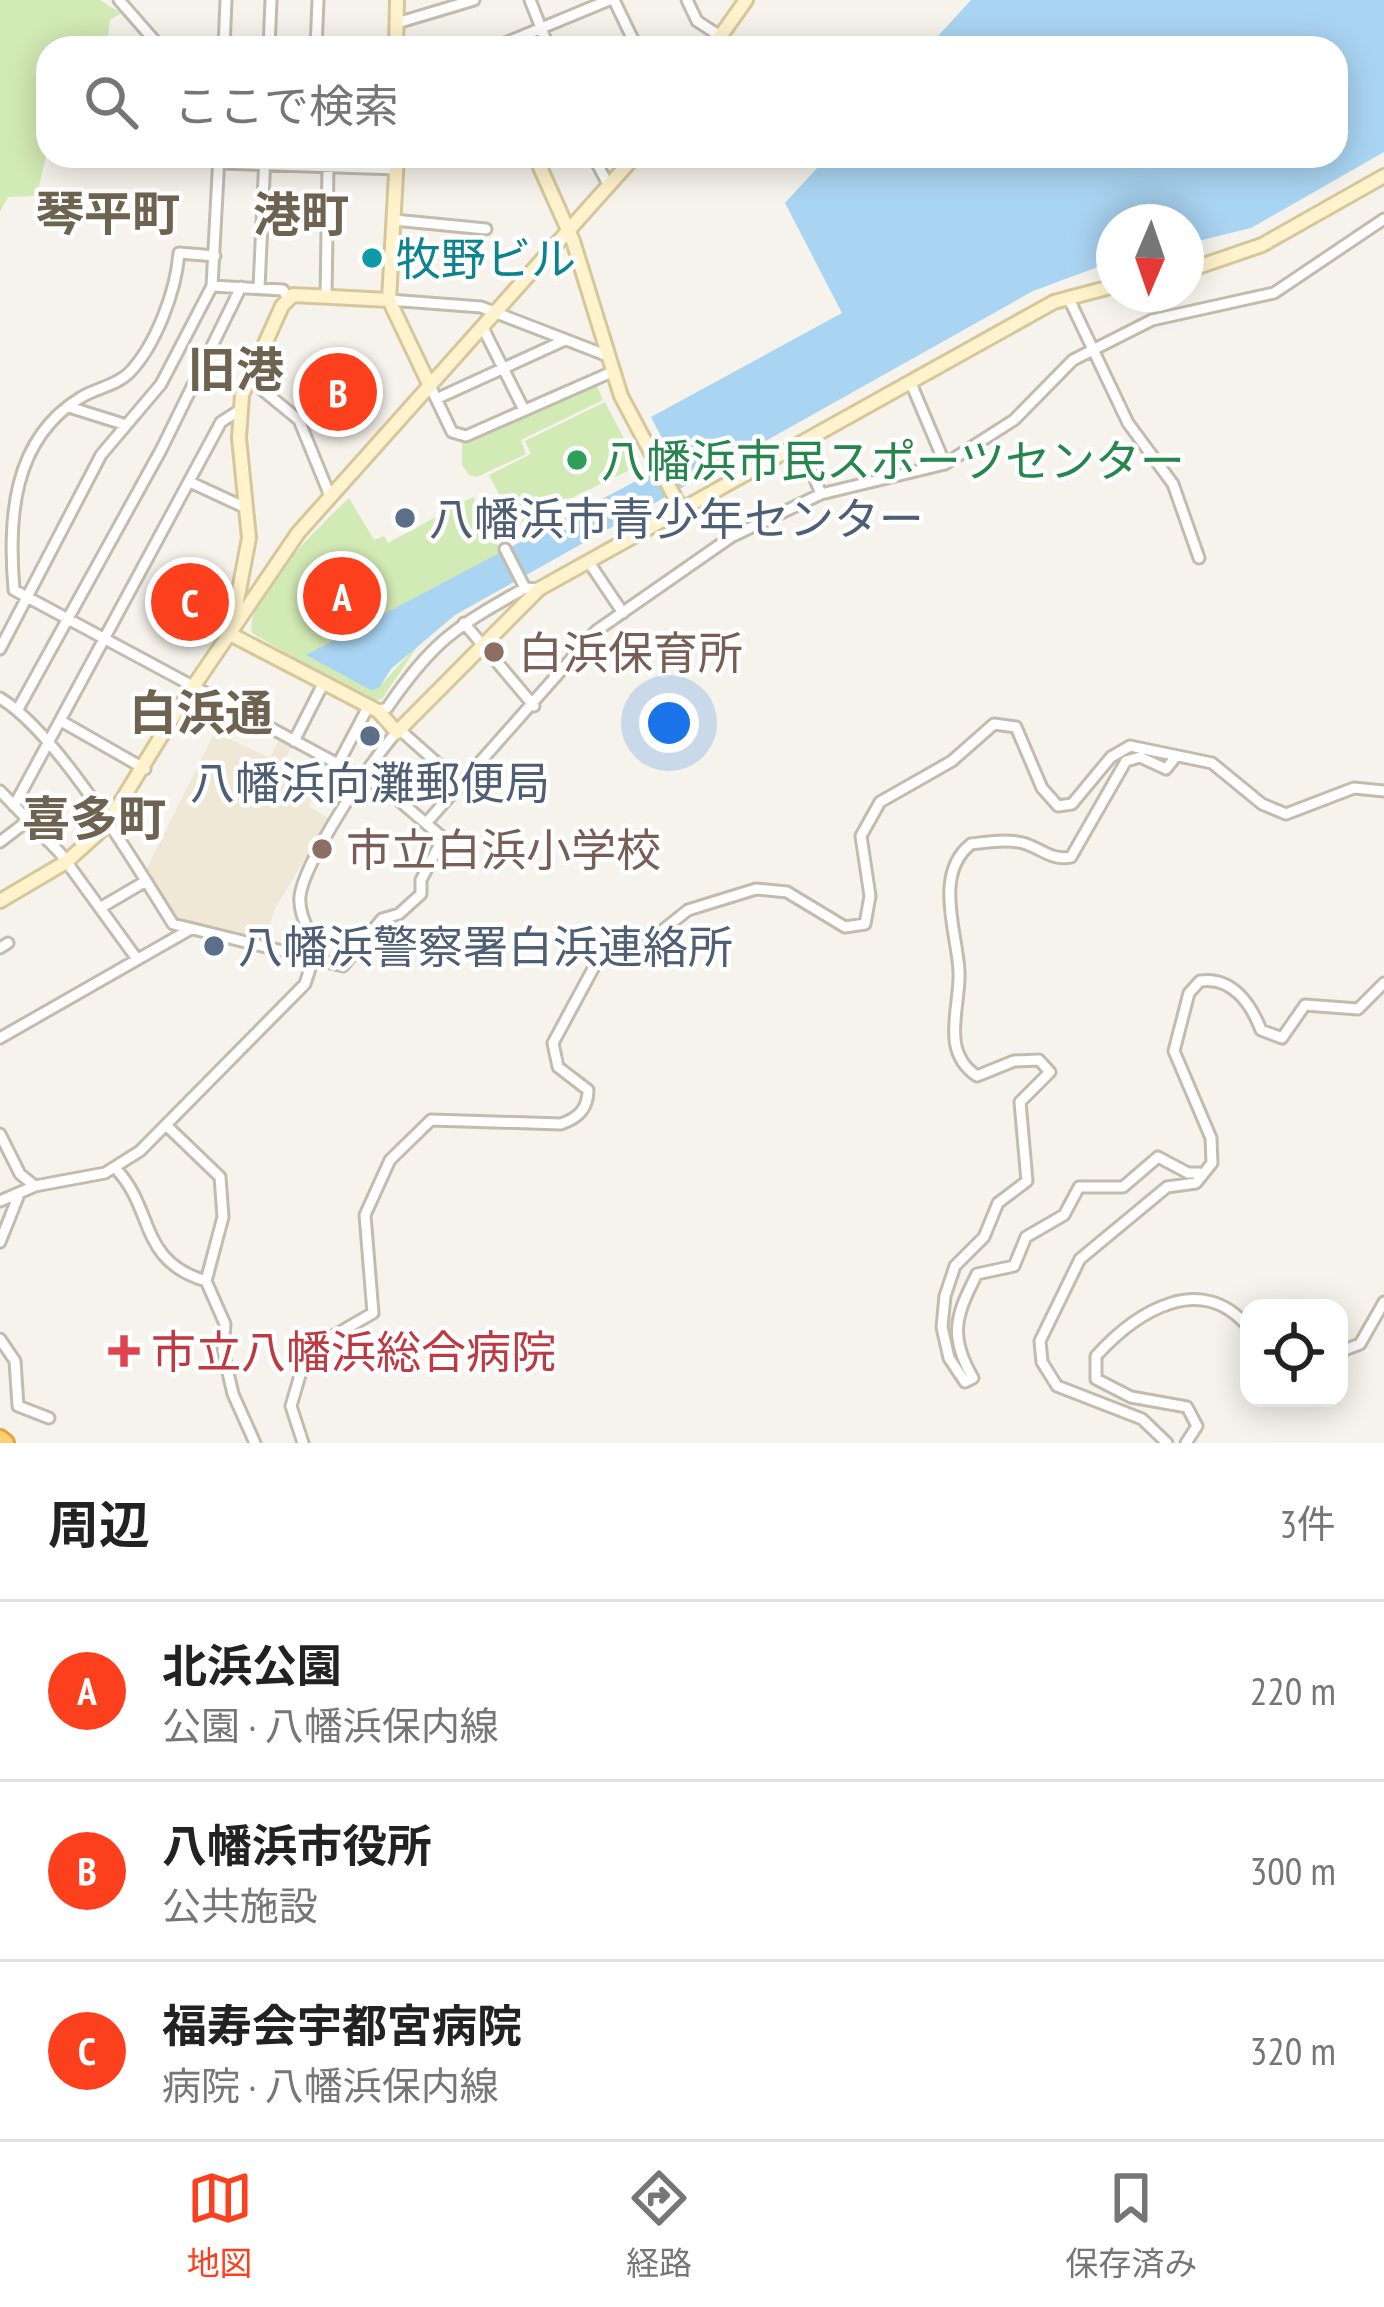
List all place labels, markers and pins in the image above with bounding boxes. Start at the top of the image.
place label: 牧野ビル [396,229,576,287]
marker: 牧野ビル [359,245,385,271]
pin: B [299,347,377,437]
place label: 八幡浜市民スポーツセンター [601,431,1185,489]
marker: 八幡浜市民スポーツセンター [564,447,590,473]
place label: 八幡浜市青少年センター [429,489,924,547]
marker: 八幡浜市青少年センター [392,505,418,531]
pin: A [303,551,381,641]
pin: C [151,557,229,647]
place label: 白浜保育所 [518,623,743,681]
marker: 白浜保育所 [481,639,507,665]
marker: 八幡浜向灘郵便局 [357,723,383,749]
place label: 八幡浜向灘郵便局 [190,753,550,811]
place label: 市立白浜小学校 [346,820,661,878]
marker: 市立白浜小学校 [309,836,335,862]
place label: 八幡浜警察署白浜連絡所 [238,917,733,975]
marker: 八幡浜警察署白浜連絡所 [201,933,227,959]
place label: 市立八幡浜総合病院 [151,1322,556,1380]
marker: 市立八幡浜総合病院 [108,1335,140,1367]

